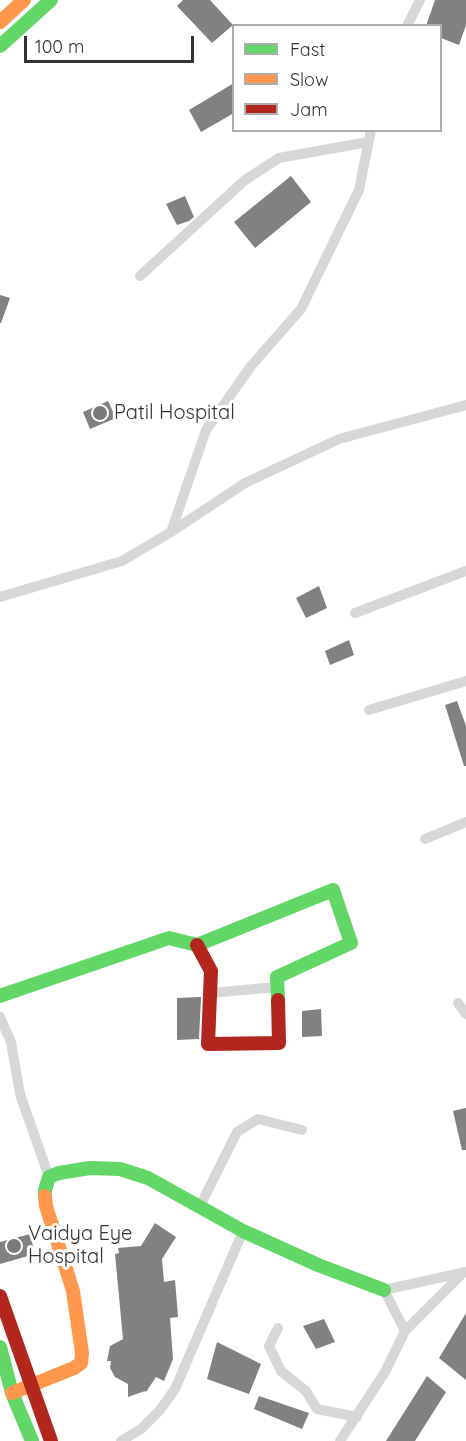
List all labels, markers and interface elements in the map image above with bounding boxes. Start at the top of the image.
scale bar [27,24,196,62]
legend [232,24,442,132]
text: 100 m [35,35,84,58]
text: Fast [290,38,325,61]
text: Slow [290,68,328,91]
text: Jam [290,98,328,121]
place label: Patil Hospital [114,401,235,425]
marker: Patil Hospital [91,404,109,422]
place label: Vaidya Eye Hospital [28,1222,132,1269]
marker: Vaidya Eye Hospital [5,1237,23,1255]

